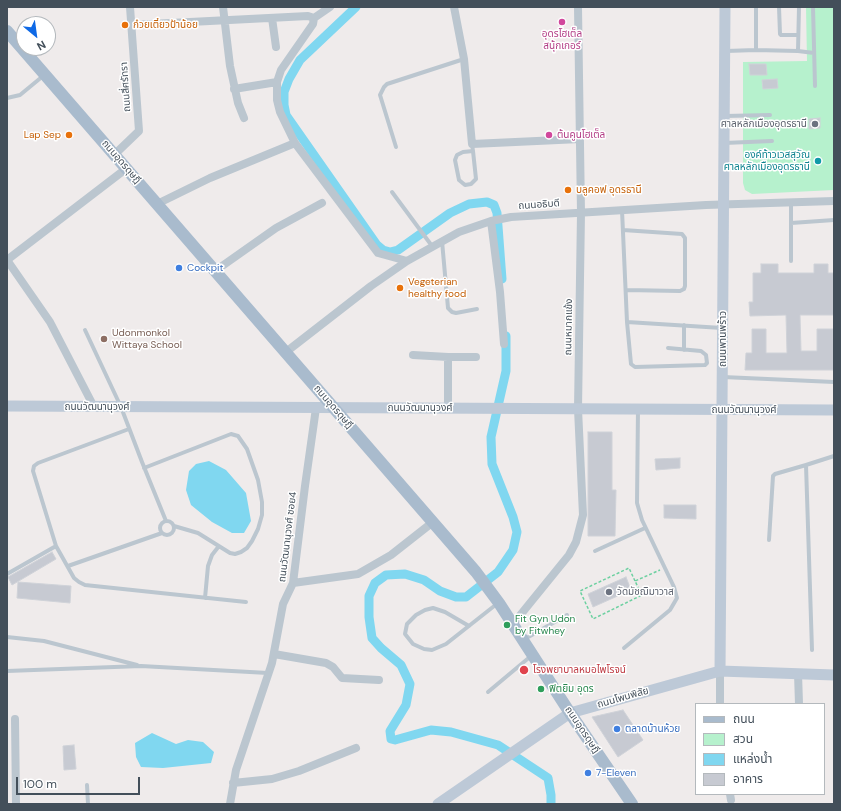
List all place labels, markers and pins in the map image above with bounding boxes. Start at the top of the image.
marker: อุดรโฮเต็ล สนุ้กเกอร์ [557,17,567,27]
place label: ก๋วยเตี๋ยวป้าน้อย [133,19,198,31]
marker: ก๋วยเตี๋ยวป้าน้อย [120,20,130,30]
place label: อุดรโฮเต็ล สนุ้กเกอร์ [542,28,582,52]
place label: ศาลหลักเมืองอุดรธานี [721,118,807,130]
marker: ศาลหลักเมืองอุดรธานี [810,119,820,129]
place label: Lap Sep [24,129,61,141]
place label: ต้นคูนโฮเต็ล [557,129,605,141]
marker: Lap Sep [64,130,74,140]
marker: ต้นคูนโฮเต็ล [544,130,554,140]
place label: องค์ท้าวเวสสุวัณ ศาลหลักเมืองอุดรธานี [724,149,810,172]
marker: องค์ท้าวเวสสุวัณ ศาลหลักเมืองอุดรธานี [813,156,823,166]
place label: บลูคอฟ อุดรธานี [576,184,642,196]
marker: บลูคอฟ อุดรธานี [563,185,573,195]
place label: Cockpit [187,262,223,274]
marker: Cockpit [174,263,184,273]
place label: Vegeterian healthy food [408,276,466,300]
marker: Vegeterian healthy food [395,283,405,293]
place label: Udonmonkol Wittaya School [112,327,182,350]
marker: Udonmonkol Wittaya School [99,334,109,344]
place label: วัดมัชฌิมาวาส [617,586,674,598]
marker: วัดมัชฌิมาวาส [604,587,614,597]
place label: Fit Gyn Udon by Fitwhey [515,613,575,636]
marker: Fit Gyn Udon by Fitwhey [502,620,512,630]
marker: โรงพยาบาลหมอไพโรจน์ [518,664,530,676]
place label: โรงพยาบาลหมอไพโรจน์ [533,664,626,676]
place label: ฟิตยิม อุดร [549,683,594,695]
marker: ฟิตยิม อุดร [536,684,546,694]
place label: ตลาดบ้านห้วย [625,723,680,735]
marker: ตลาดบ้านห้วย [612,724,622,734]
place label: 7-Eleven [596,767,636,779]
marker: 7-Eleven [583,768,593,778]

